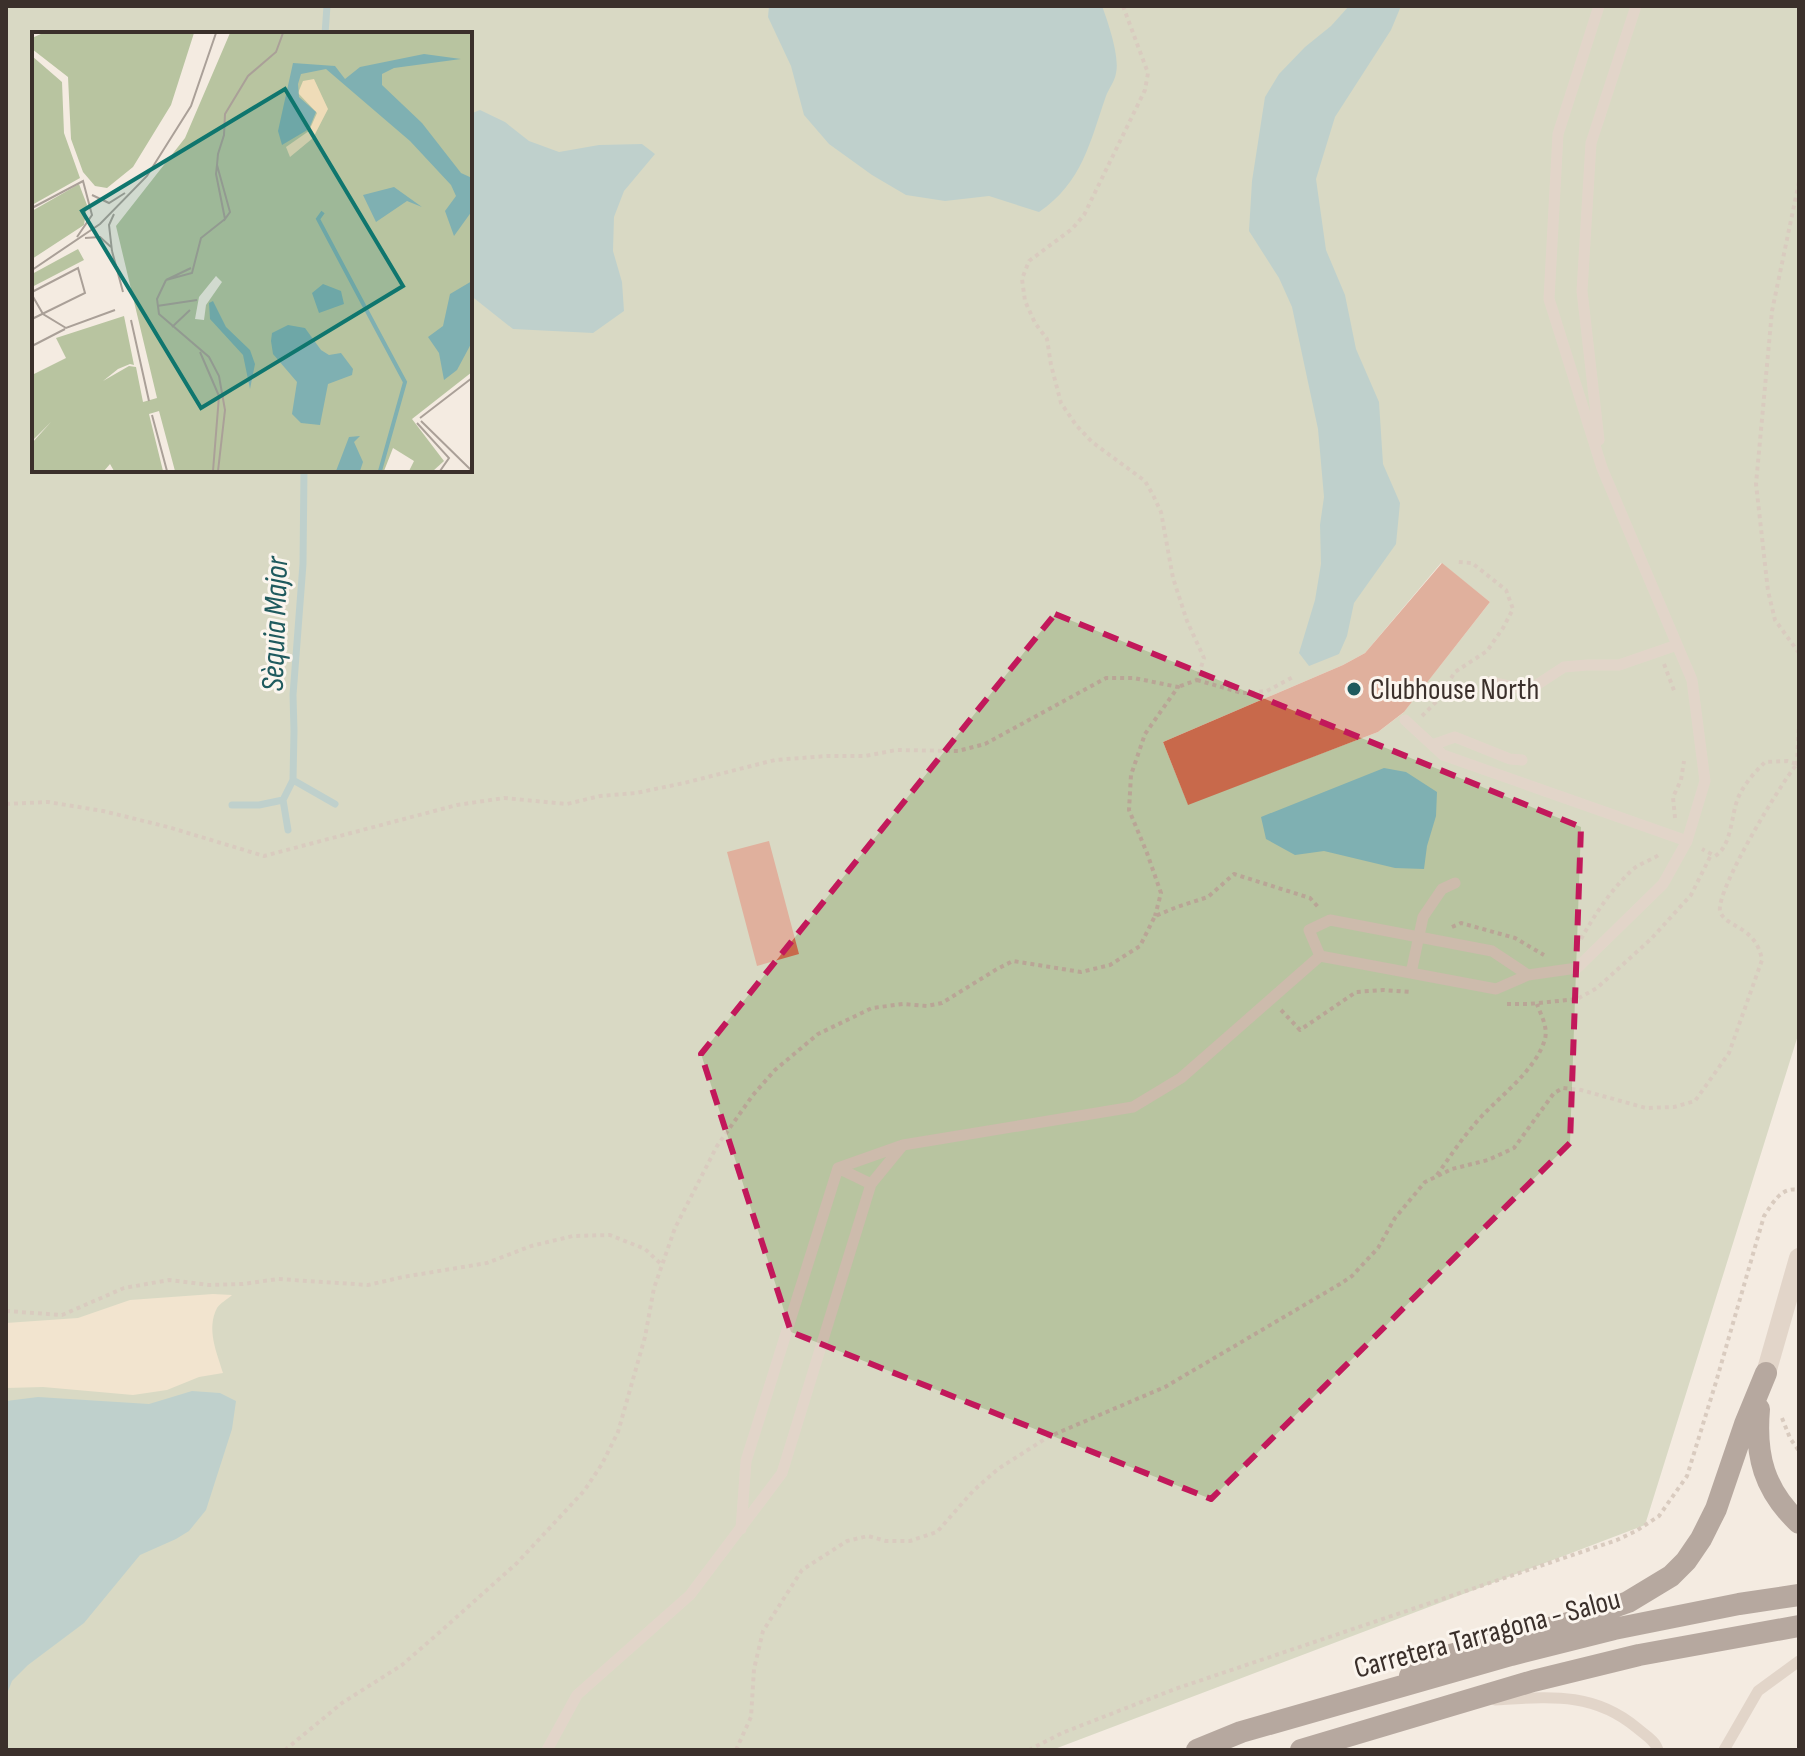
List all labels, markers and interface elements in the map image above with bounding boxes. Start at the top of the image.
inset map [32,32,472,472]
water label: Sèquia Major [254,555,297,692]
place label: Clubhouse North [1370,672,1539,708]
marker: Clubhouse North [1345,680,1363,698]
street label: Carretera Tarragona - Salou [1350,1581,1624,1687]

